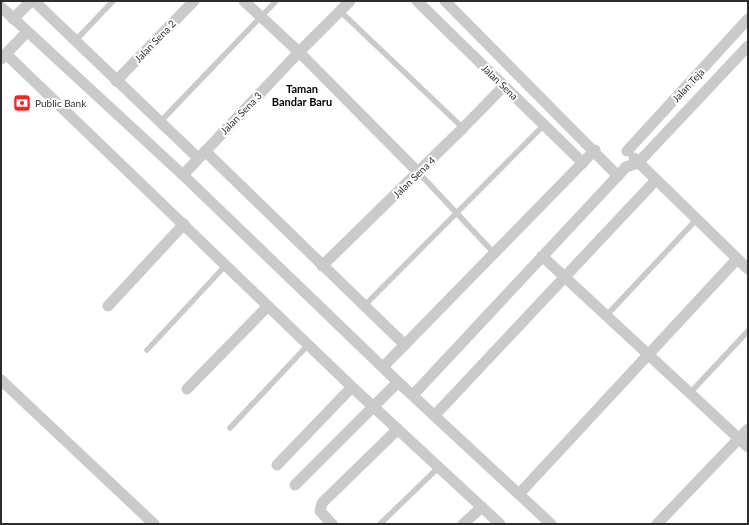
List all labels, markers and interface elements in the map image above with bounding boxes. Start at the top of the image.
street label: Jalan Sena 2 [132,17,178,65]
street label: Jalan Sena [479,62,521,102]
street label: Jalan Teja [669,66,707,104]
district label: Taman Bandar Baru [272,82,332,108]
street label: Jalan Sena 3 [218,89,264,137]
bank icon: Public Bank [12,93,32,113]
place label: Public Bank [35,97,87,109]
street label: Jalan Sena 4 [390,154,438,200]

